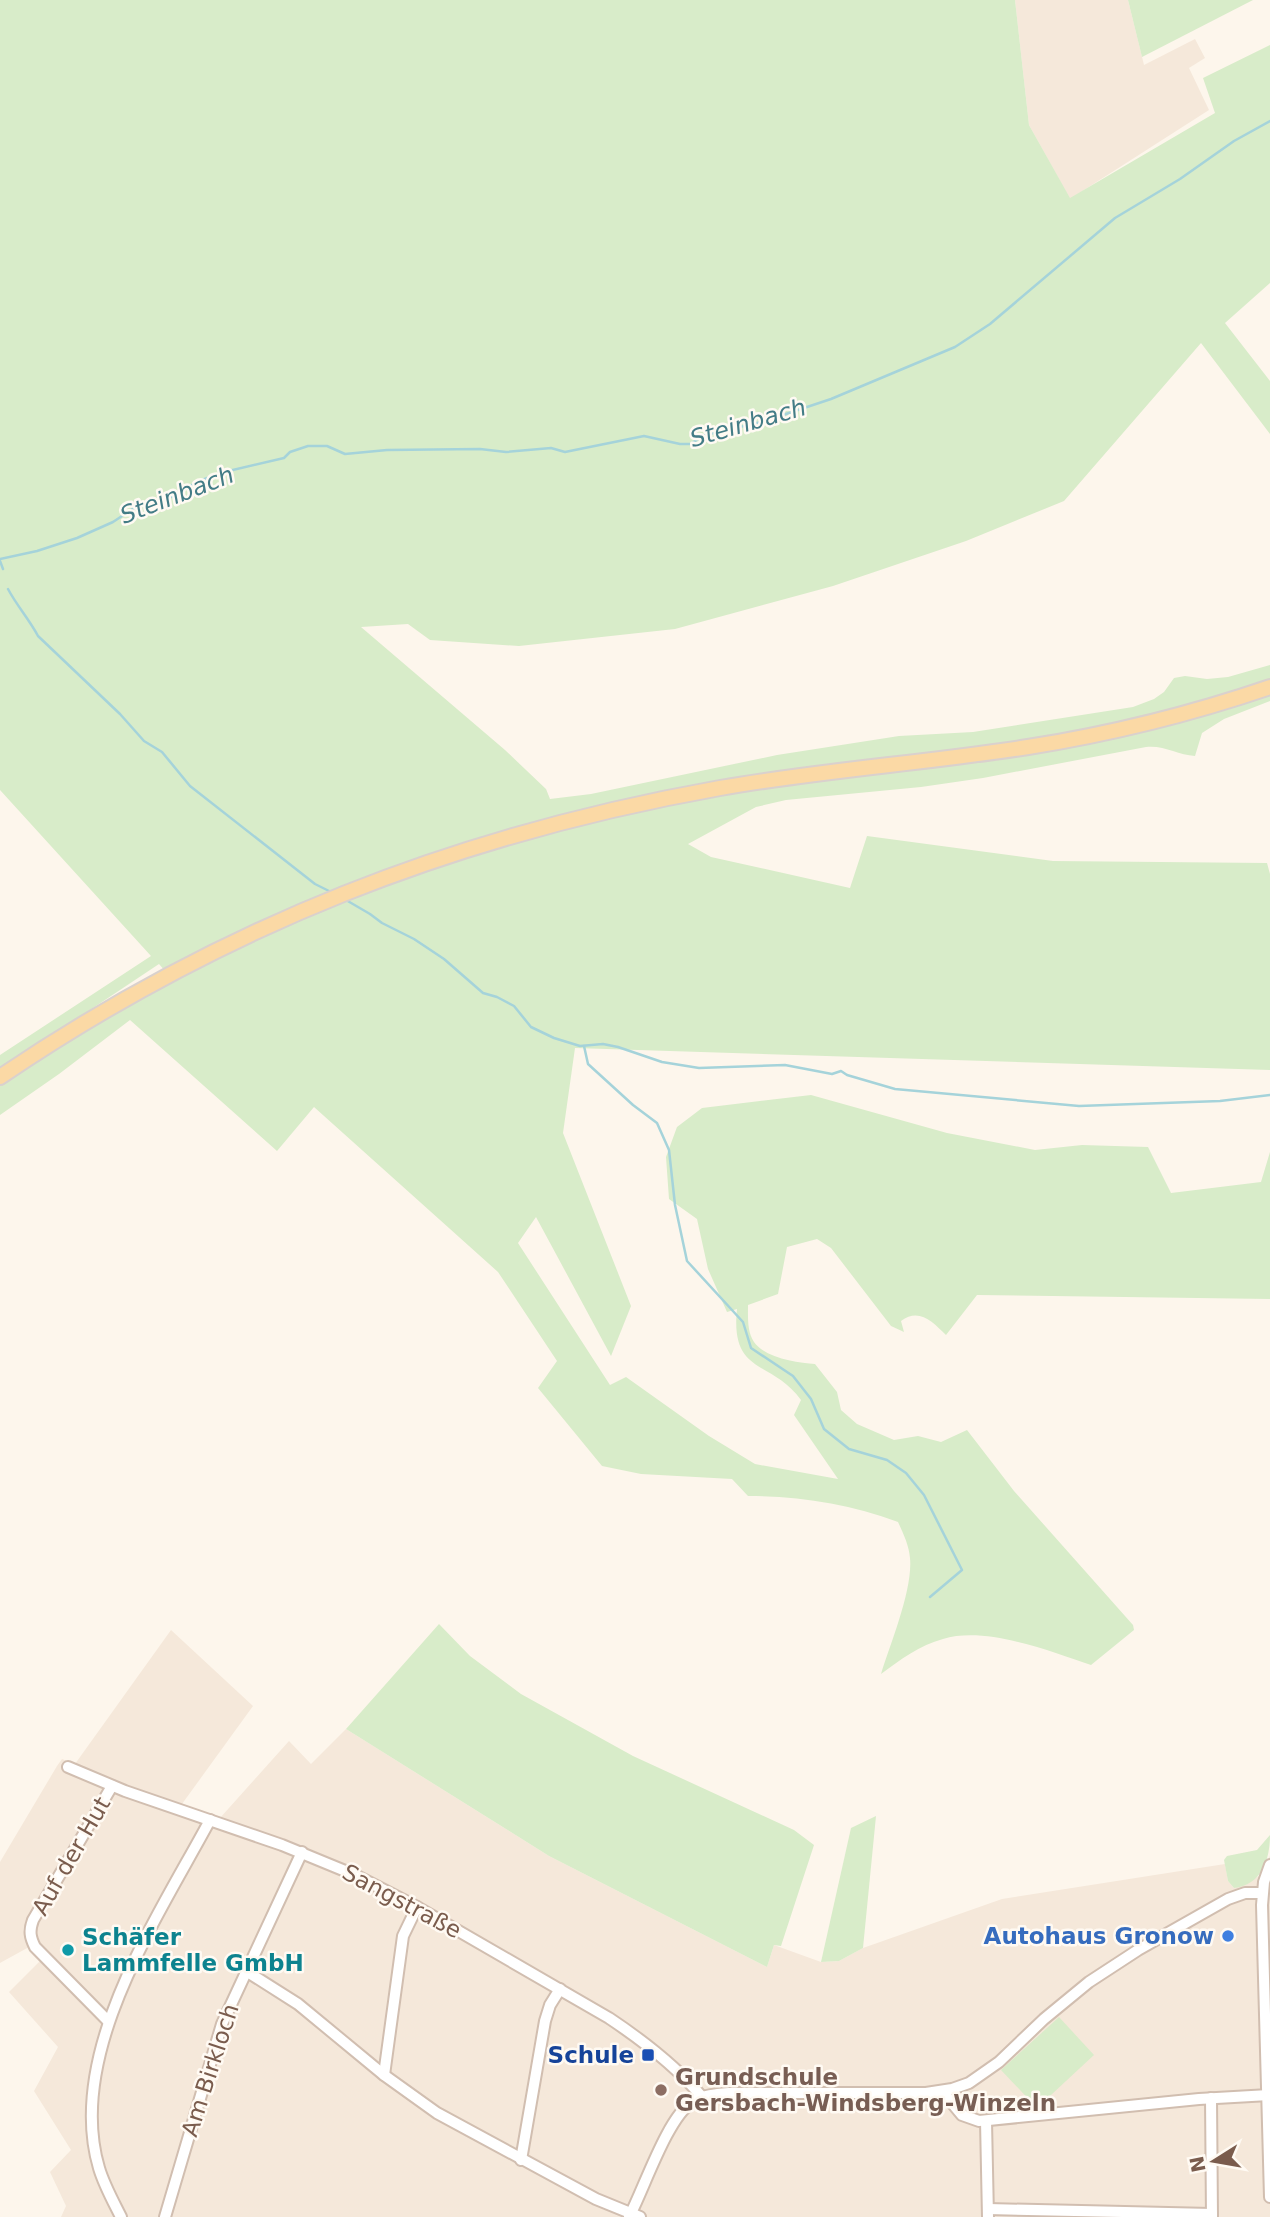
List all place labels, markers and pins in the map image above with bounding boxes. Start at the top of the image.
place label: Autohaus Gronow [984,1923,1214,1949]
place label: Schäfer Lammfelle GmbH [82,1924,304,1976]
marker: Autohaus Gronow [1220,1928,1236,1944]
marker: Schäfer Lammfelle GmbH [60,1942,76,1958]
place label: Schule [548,2042,634,2068]
marker: Schule [640,2047,656,2063]
place label: Grundschule Gersbach-Windsberg-Winzeln [675,2064,1056,2116]
marker: Grundschule Gersbach-Windsberg-Winzeln [653,2082,669,2098]

